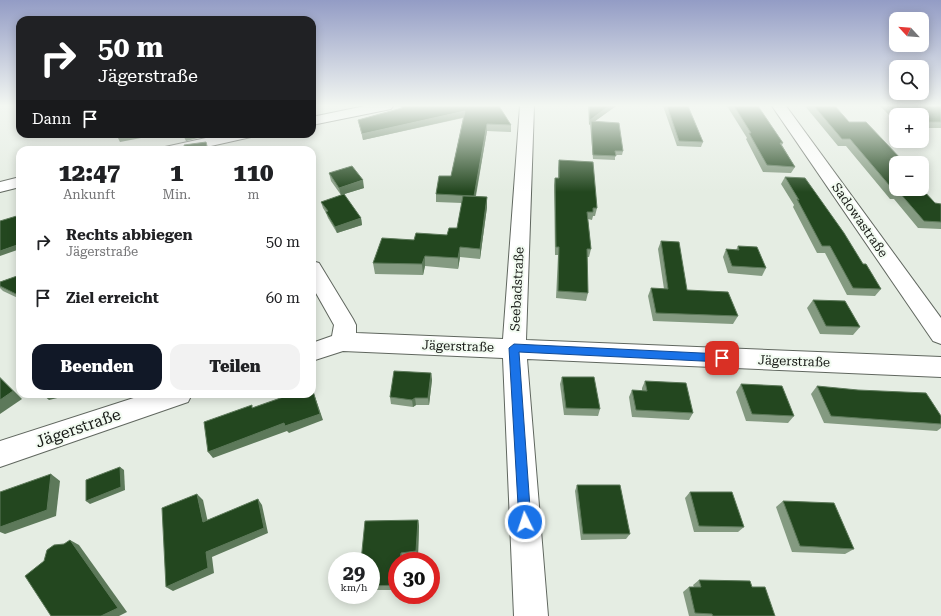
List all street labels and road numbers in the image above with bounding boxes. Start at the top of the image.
street label: Sadowastraße [829,180,891,260]
street label: Seebadstraße [507,246,527,332]
street label: Jägerstraße [422,337,494,355]
street label: Jägerstraße [758,352,830,370]
street label: Jägerstraße [33,404,123,451]

